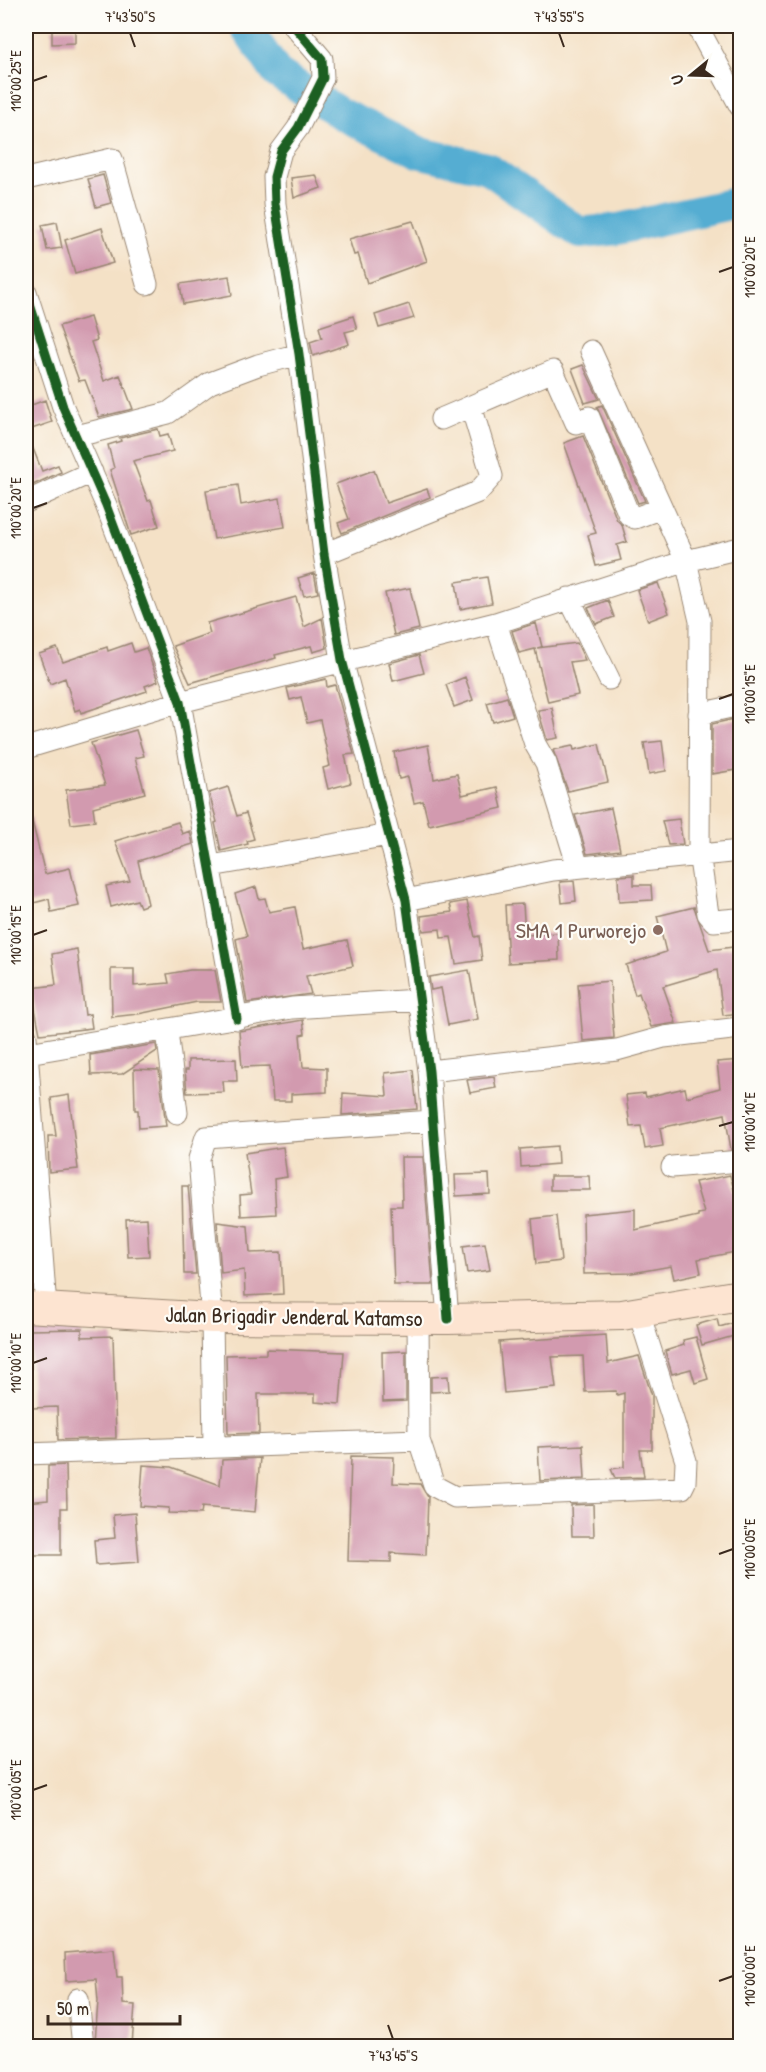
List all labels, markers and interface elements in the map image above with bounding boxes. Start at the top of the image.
text: 7°43'50"S [105,6,155,27]
text: 7°43'55"S [534,6,584,27]
north arrow [661,45,721,105]
text: 110°00'25"E [5,50,26,112]
text: U [665,72,689,88]
text: 110°00'20"E [739,236,760,298]
text: 110°00'20"E [5,477,26,539]
text: 110°00'15"E [739,664,760,724]
text: 110°00'15"E [5,905,26,965]
place label: SMA 1 Purworejo [516,915,646,945]
marker: SMA 1 Purworejo [651,923,665,937]
text: 110°00'10"E [739,1091,760,1152]
street label: Jalan Brigadir Jenderal Katamso [165,1299,423,1333]
text: 110°00'10"E [5,1332,26,1393]
text: 110°00'05"E [739,1518,760,1580]
text: 110°00'05"E [5,1759,26,1821]
text: 110°00'00"E [739,1945,760,2007]
scale bar [48,1988,180,2026]
text: 50 m [57,1996,89,2021]
text: 7°43'45"S [368,2045,418,2066]

